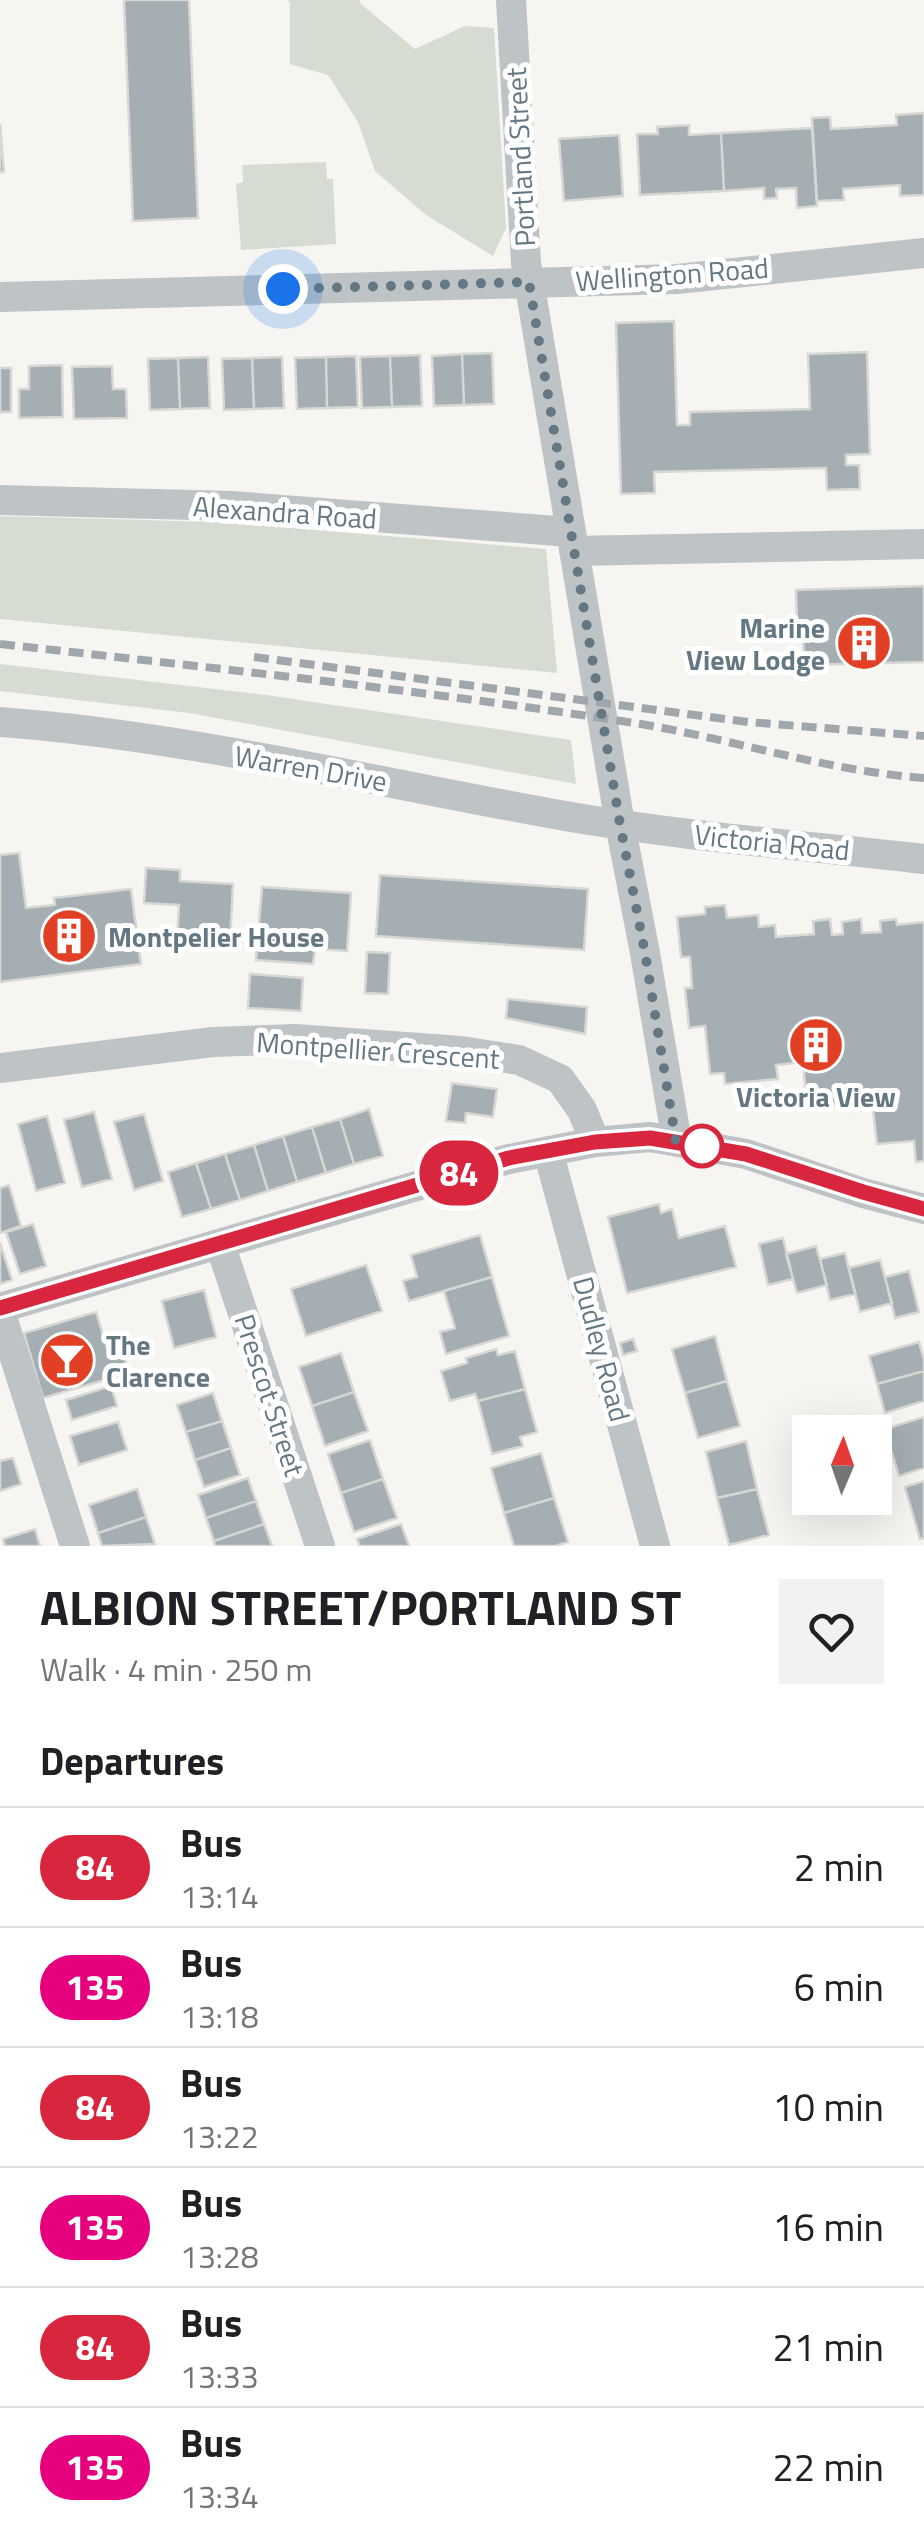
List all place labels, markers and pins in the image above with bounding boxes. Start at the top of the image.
place label: Marine View Lodge [686,606,825,681]
building icon: Marine View Lodge [834,613,894,673]
building icon: Montpelier House [39,906,99,966]
place label: Montpelier House [108,915,324,958]
building icon: Victoria View [786,1015,846,1075]
place label: Victoria View [736,1075,896,1118]
unlabelled marker [681,1125,723,1167]
place label: The Clarence [106,1323,210,1398]
bar icon: The Clarence [37,1330,97,1390]

